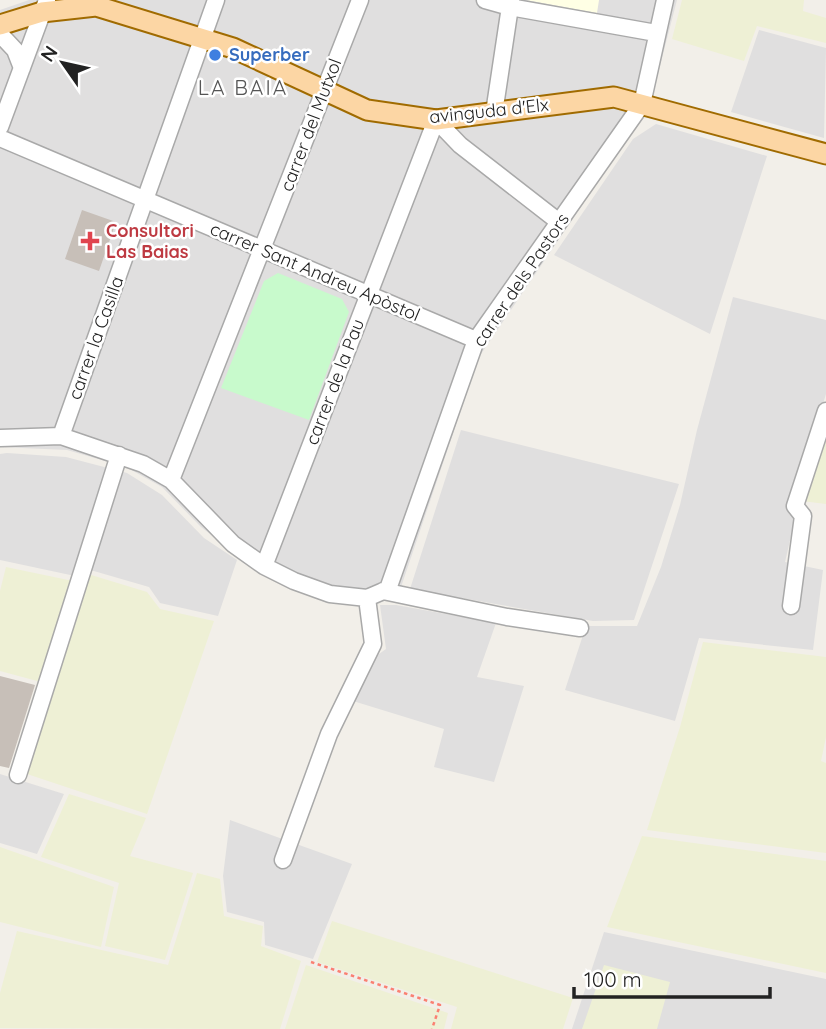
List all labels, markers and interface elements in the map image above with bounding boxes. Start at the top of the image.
north arrow [28,28,98,98]
text: N [35,41,63,66]
place label: Superber [229,43,310,66]
marker: Superber [207,47,223,63]
street label: carrer del Mutxol [275,55,346,195]
district label: LA BAIA [198,74,288,100]
street label: avinguda d'Elx [428,93,550,128]
street label: carrer dels Pastors [467,208,574,351]
street label: carrer Sant Andreu Apòstol [207,217,424,326]
place label: Consultori Las Baias [106,219,194,263]
marker: Consultori Las Baias [80,231,100,251]
street label: carrer la Casilla [63,273,129,403]
street label: carrer de la Pau [300,315,369,448]
scale bar [574,956,770,1000]
text: 100 m [584,966,642,992]

